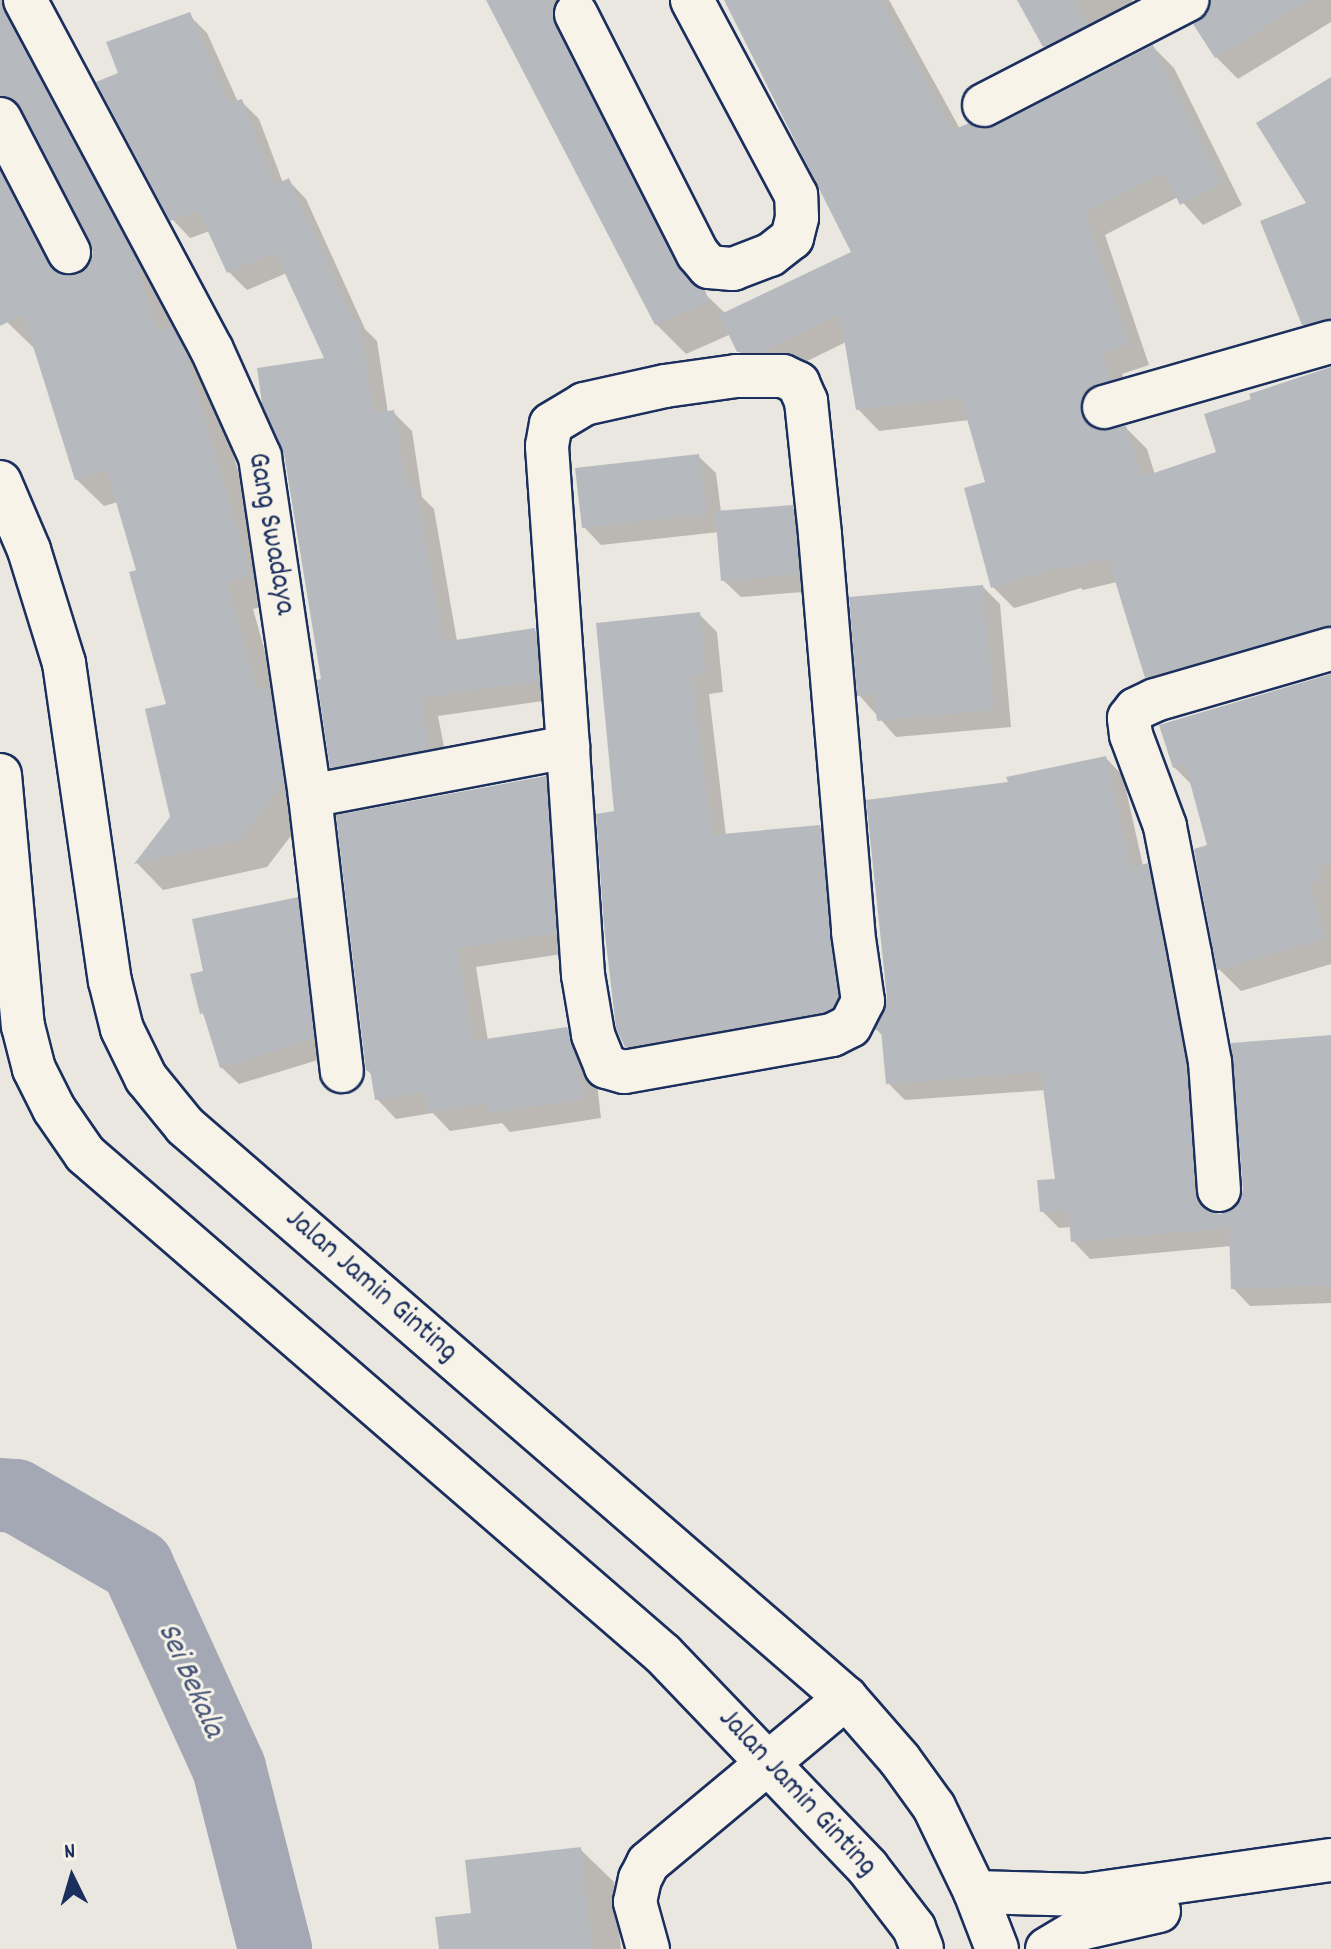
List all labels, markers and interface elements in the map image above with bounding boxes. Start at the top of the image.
street label: Gang Swadaya [237,450,301,618]
street label: Jalan Jamin Ginting [276,1202,464,1372]
water label: Sei Bekala [147,1618,231,1744]
street label: Jalan Jamin Ginting [709,1702,883,1886]
north arrow [32,1837,112,1917]
text: N [63,1837,77,1869]

